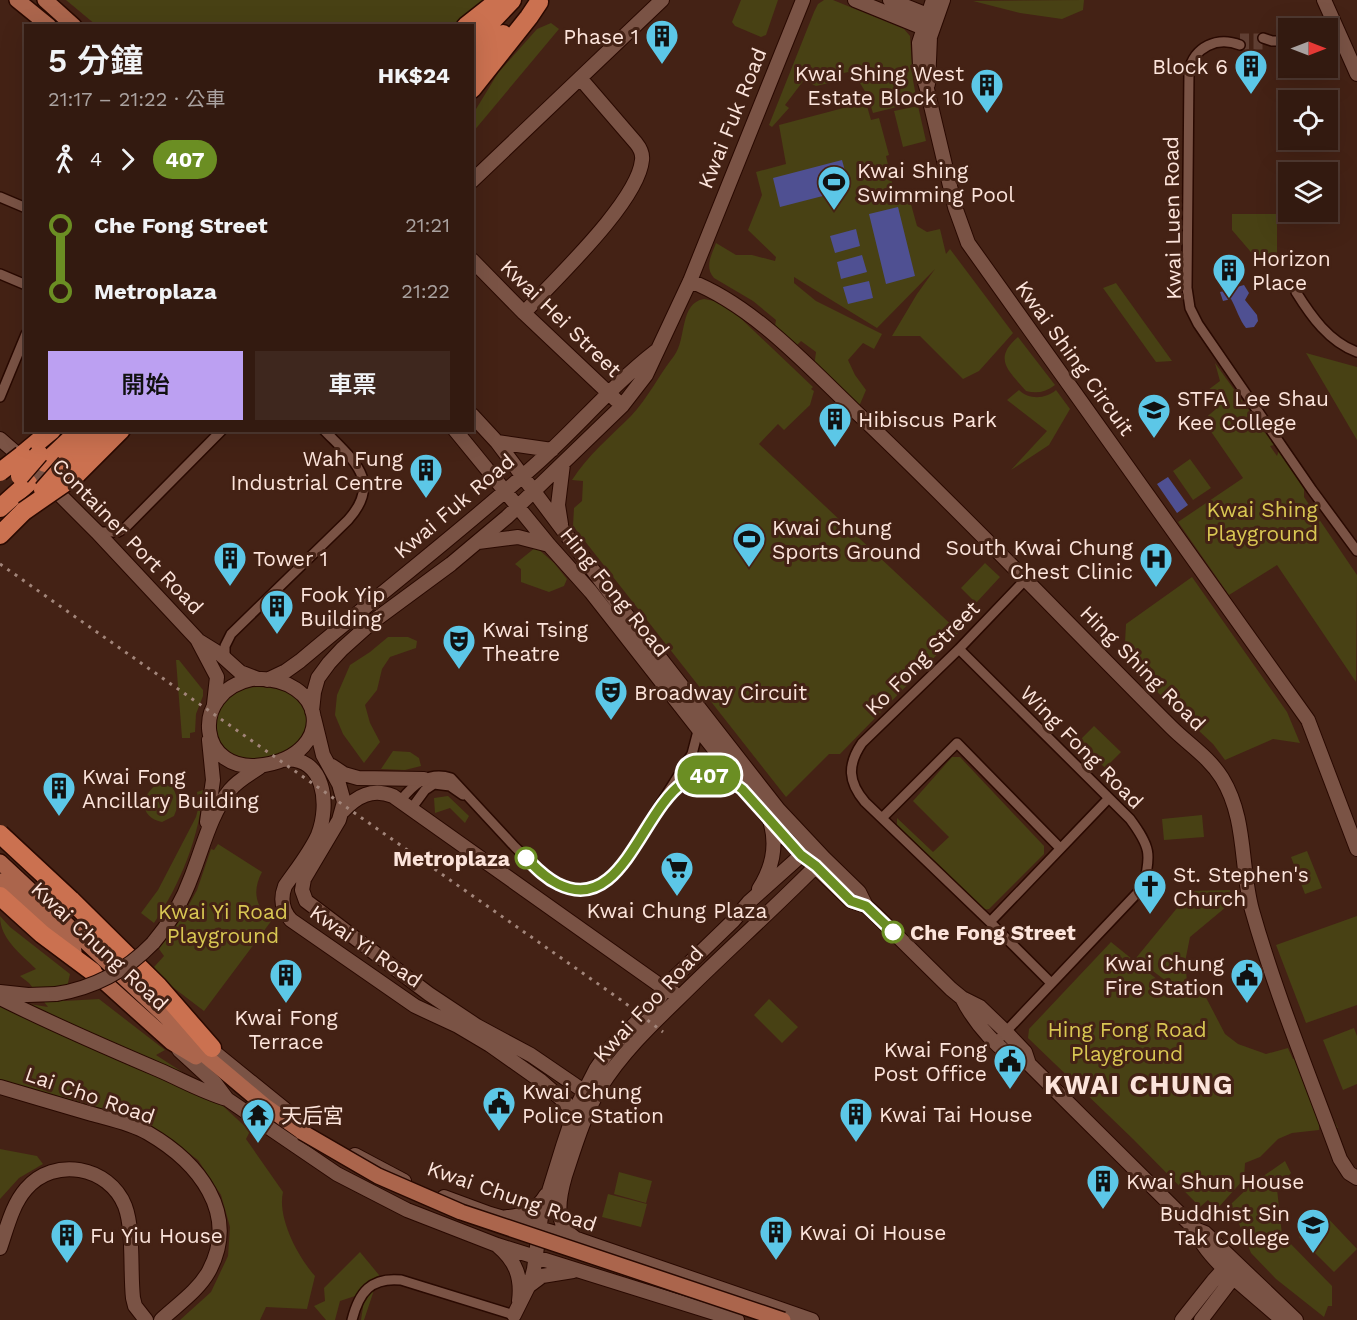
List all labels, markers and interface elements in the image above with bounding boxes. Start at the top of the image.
building icon: Phase 1 [644,18,680,65]
north arrow [1278,18,1338,78]
map controls [1278,18,1338,222]
place label: Phase 1 [563,24,639,49]
text: 5 分鐘 [48,41,143,80]
street label: Kwai Fuk Road [692,44,772,192]
building icon: Block 6 [1233,48,1269,95]
place label: Block 6 [1152,54,1228,79]
place label: Kwai Shing West Estate Block 10 [795,61,964,110]
text: HK$24 [378,63,450,88]
building icon: Kwai Shing West Estate Block 10 [969,67,1005,114]
text: 21:17 – 21:22 · 公車 [48,87,226,111]
button: locate [1278,90,1338,150]
street label: Kwai Luen Road [1158,136,1186,300]
icon: walk [48,143,81,176]
icon: forward [111,143,144,176]
text: 4 [90,147,102,171]
text: 407 [165,147,205,172]
place label: Kwai Shing Swimming Pool [857,158,1015,207]
button: layers [1278,162,1338,222]
sports icon: Kwai Shing Swimming Pool [816,164,852,211]
text: Che Fong Street [94,213,268,238]
text: 21:21 [405,213,450,237]
place label: Horizon Place [1252,246,1331,295]
building icon: Horizon Place [1211,252,1247,299]
street label: Kwai Hei Street [495,254,627,382]
street label: Kwai Shing Circuit [1010,276,1140,441]
text: Metroplaza [94,279,217,304]
text: 21:22 [401,279,450,303]
button: 開始 [48,351,243,420]
button: 車票 [255,351,450,420]
place label: STFA Lee Shau Kee College [1177,386,1329,435]
school or university icon: STFA Lee Shau Kee College [1136,392,1172,439]
building icon: Hibiscus Park [817,401,853,448]
place label: Hibiscus Park [858,407,997,432]
place label: Wah Fung Industrial Centre [230,446,404,495]
street label: Kwai Fuk Road [389,448,519,564]
building icon: Wah Fung Industrial Centre [408,452,444,499]
street label: Container Port Road [47,453,209,619]
park label: Kwai Shing Playground [1206,497,1318,546]
place label: Kwai Chung Sports Ground [772,515,921,564]
sports icon: Kwai Chung Sports Ground [731,521,767,568]
street label: Hing Fong Road [555,522,675,662]
place label: South Kwai Chung Chest Clinic [946,535,1134,584]
building icon: Tower 1 [212,540,248,587]
hospital icon: South Kwai Chung Chest Clinic [1138,541,1174,588]
place label: Tower 1 [253,546,328,571]
place label: Fook Yip Building [300,582,385,631]
building icon: Fook Yip Building [259,588,295,635]
street label: Ko Fong Street [860,595,985,720]
street label: Hing Shing Road [1075,600,1211,736]
place label: Kwai Tsing Theatre [482,617,589,666]
theatre icon: Kwai Tsing Theatre [441,623,477,670]
theatre icon: Broadway Circuit [593,674,629,721]
place label: Broadway Circuit [634,680,807,705]
street label: Wing Fong Road [1015,680,1149,814]
line badge: 407 [674,756,744,794]
text: 407 [689,763,729,788]
place label: Kwai Fong Ancillary Building [82,764,259,813]
building icon: Kwai Fong Ancillary Building [41,770,77,817]
place label: Metroplaza [393,846,511,871]
marker: Metroplaza [515,847,537,869]
supermarket icon: Kwai Chung Plaza [659,850,695,897]
place label: St. Stephen's Church [1173,862,1309,911]
church icon: St. Stephen's Church [1132,868,1168,915]
street label: Kwai Chung Road [26,876,174,1016]
place label: Kwai Chung Plaza [587,898,768,923]
park label: Kwai Yi Road Playground [158,899,288,948]
street label: Kwai Yi Road [305,899,427,993]
place label: Che Fong Street [910,920,1076,945]
marker: Che Fong Street [882,921,904,943]
street label: Kwai Foo Road [588,941,708,1067]
place label: Kwai Chung Fire Station [1104,951,1225,1000]
building icon: Kwai Fong Terrace [268,957,304,1004]
public building icon: Kwai Chung Fire Station [1229,957,1265,1004]
place label: Kwai Fong Terrace [234,1005,338,1054]
park label: Hing Fong Road Playground [1047,1017,1207,1066]
place label: Kwai Fong Post Office [873,1037,988,1086]
public building icon: Kwai Fong Post Office [992,1043,1028,1090]
street label: Lai Cho Road [22,1061,158,1129]
district label: KWAI CHUNG [1044,1069,1234,1101]
place label: Kwai Chung Police Station [522,1079,664,1128]
public building icon: Kwai Chung Police Station [481,1085,517,1132]
building icon: Kwai Tai House [838,1096,874,1143]
temple icon: 天后宮 [240,1097,276,1144]
place label: Kwai Tai House [879,1102,1033,1127]
place label: 天后宮 [281,1103,344,1128]
street label: Kwai Chung Road [424,1155,600,1237]
building icon: Kwai Shun House [1085,1163,1121,1210]
place label: Kwai Shun House [1126,1169,1304,1194]
place label: Buddhist Sin Tak College [1159,1201,1290,1250]
school or university icon: Buddhist Sin Tak College [1295,1207,1331,1254]
building icon: Kwai Oi House [758,1214,794,1261]
building icon: Fu Yiu House [49,1217,85,1264]
place label: Kwai Oi House [799,1220,946,1245]
place label: Fu Yiu House [90,1223,223,1248]

